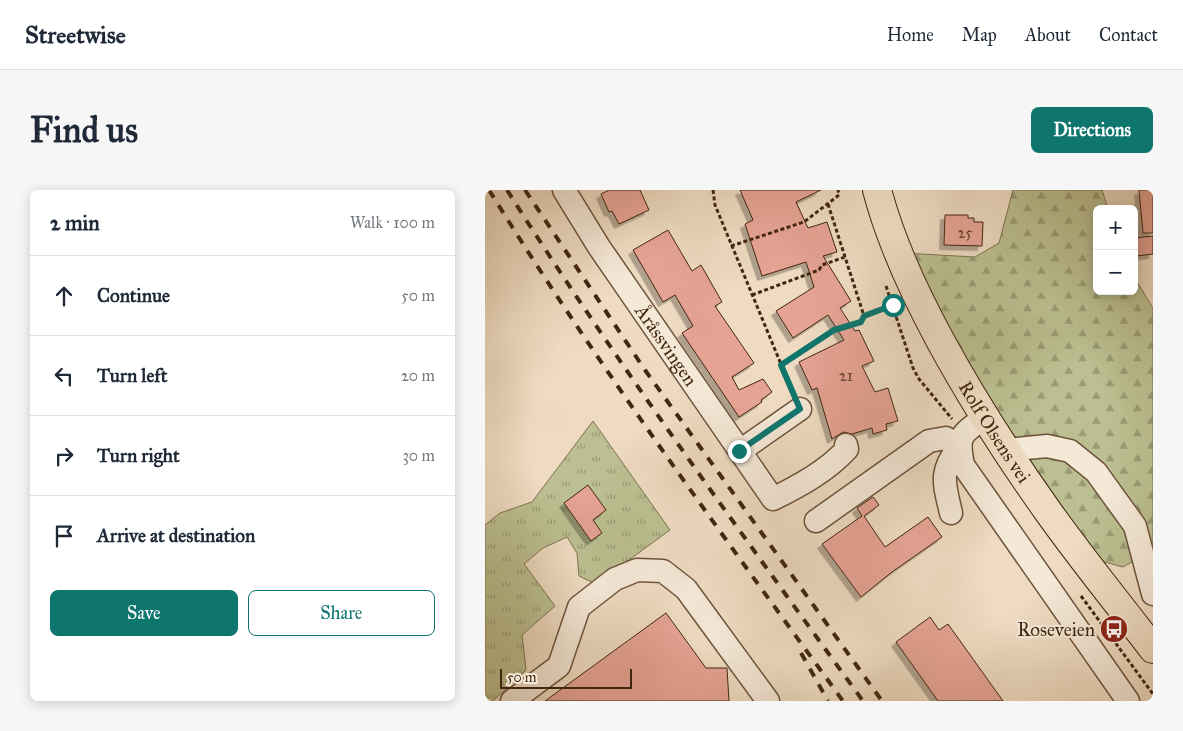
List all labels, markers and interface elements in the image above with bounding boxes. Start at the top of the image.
text: Streetwise [25,20,126,50]
text: Home [887,24,934,46]
text: Map [962,24,997,46]
text: About [1025,24,1071,46]
text: Contact [1099,24,1158,46]
button: Directions [1031,107,1153,153]
text: Find us [30,109,138,152]
map controls [1093,205,1138,295]
button: + [1093,205,1138,250]
text: 2 min [50,210,100,236]
text: Walk · 100 m [350,213,435,232]
house number: 25 [957,223,973,242]
button: − [1093,250,1138,295]
icon: ahead [50,282,78,310]
text: Continue [97,284,170,307]
text: 50 m [401,286,435,305]
route start [882,294,905,317]
street label: Åråssvingen [630,299,703,390]
icon: left [50,362,78,390]
text: Turn left [97,364,167,387]
text: 20 m [401,366,435,385]
house number: 21 [839,366,853,385]
street label: Rolf Olsens vei [954,377,1036,487]
route end [728,440,751,463]
icon: right [50,442,78,470]
text: Turn right [97,444,180,467]
text: 30 m [402,446,435,465]
icon: arrive [50,522,78,550]
text: Arrive at destination [97,524,255,547]
button: Save [50,590,238,636]
button: Share [248,590,435,636]
bus stop icon: Roseveien [1099,614,1129,644]
place label: Roseveien [1017,618,1095,641]
scale bar [500,666,633,689]
text: 50 m [507,669,536,686]

